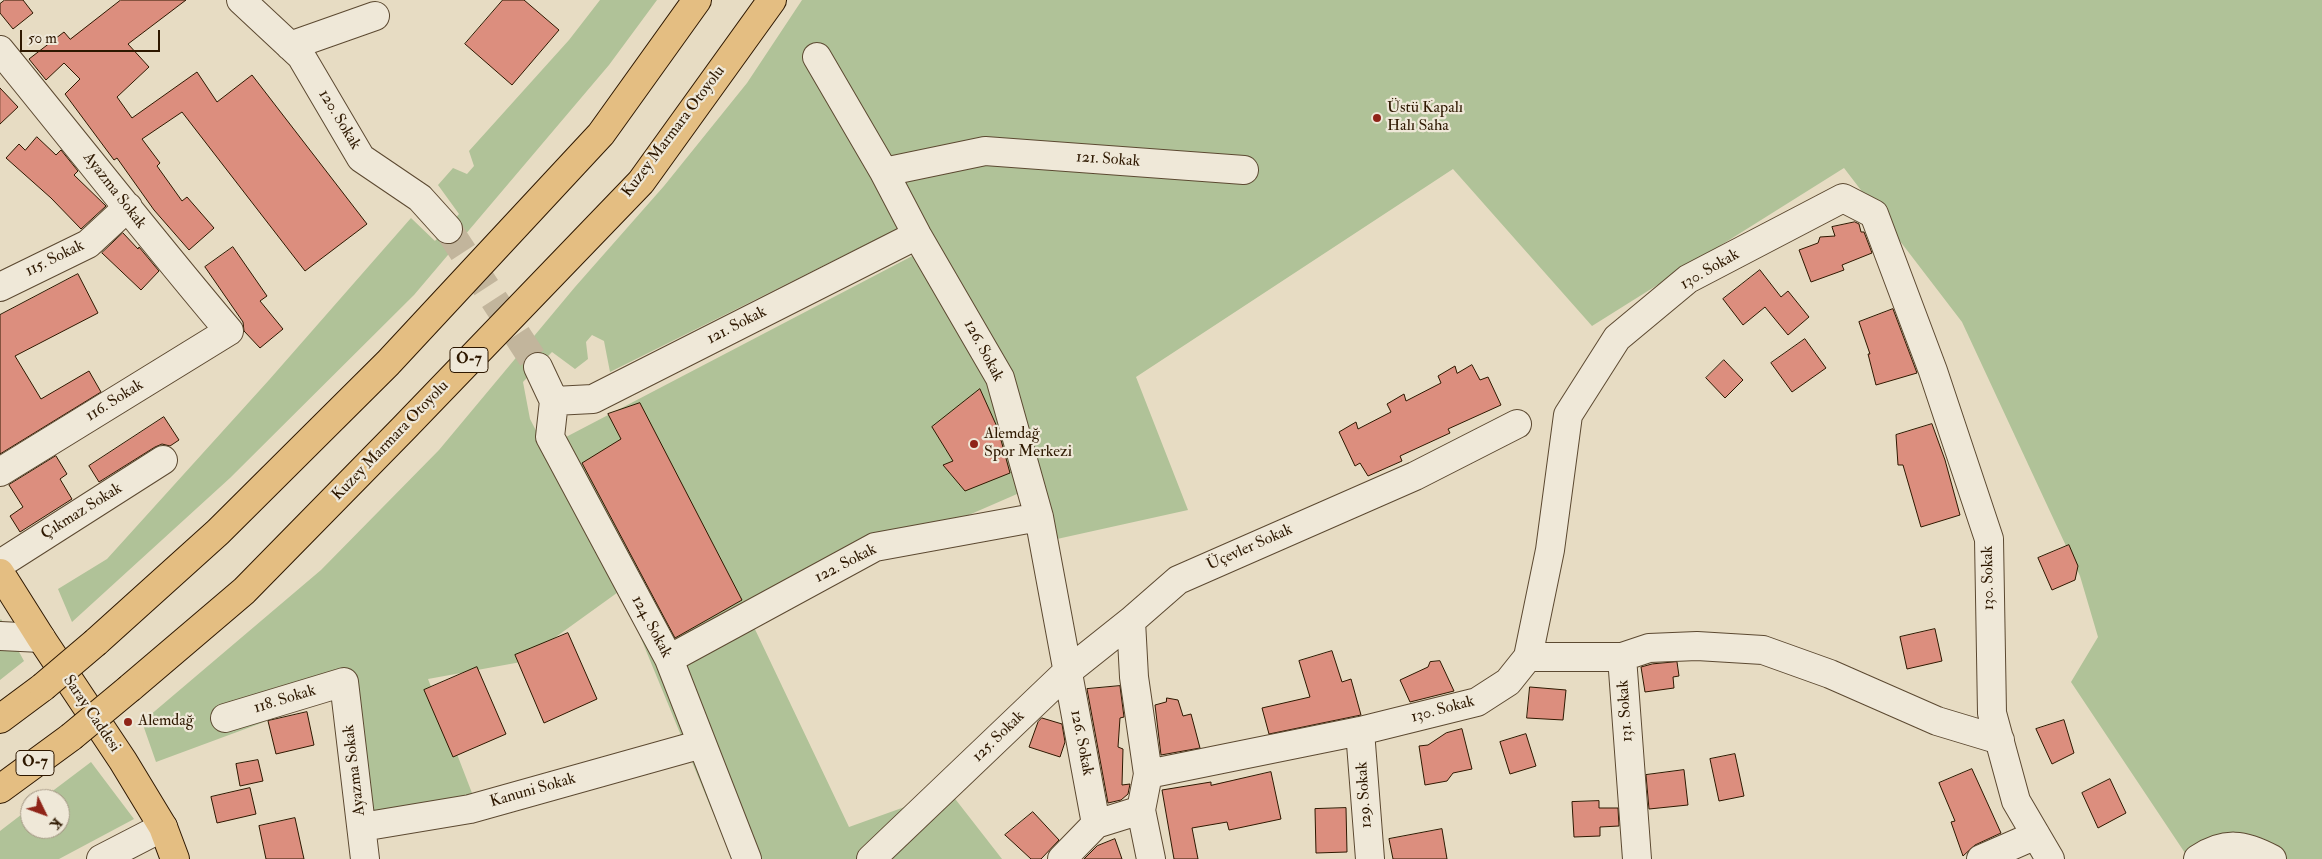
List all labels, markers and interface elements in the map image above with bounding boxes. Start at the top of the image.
scale bar [22,20,162,52]
text: 50 m [28,29,57,48]
street label: Kuzey Marmara Otoyolu [618,63,730,201]
street label: 120. Sokak [314,86,364,154]
place label: Üstü Kapalı Halı Saha [1387,99,1463,137]
marker: Üstü Kapalı Halı Saha [1371,112,1383,124]
street label: 121. Sokak [1075,148,1141,172]
street label: Ayazma Sokak [78,149,150,233]
street label: 115. Sokak [23,237,87,281]
street label: 130. Sokak [1677,245,1743,295]
street label: 121. Sokak [704,303,770,349]
street label: 126. Sokak [959,317,1007,385]
road number: O-7 [450,348,488,372]
street label: 116. Sokak [83,376,147,426]
street label: Kuzey Marmara Otoyolu [329,377,453,505]
place label: Alemdağ Spor Merkezi [984,425,1072,463]
marker: Alemdağ Spor Merkezi [968,438,980,450]
street label: Çıkmaz Sokak [38,479,126,545]
street label: Üçevler Sokak [1204,521,1296,575]
street label: 122. Sokak [812,540,880,588]
street label: 130. Sokak [1979,545,1999,611]
street label: 124. Sokak [627,593,675,661]
street label: Saray Caddesi [58,672,124,756]
street label: 131. Sokak [1614,679,1638,743]
street label: 118. Sokak [252,682,318,718]
street label: 130. Sokak [1409,692,1477,728]
street label: 125. Sokak [969,707,1029,767]
street label: 126. Sokak [1065,708,1097,778]
place label: Alemdağ [138,712,194,732]
marker: Alemdağ [122,716,134,728]
street label: Ayazma Sokak [340,723,370,817]
road number: O-7 [16,750,54,776]
street label: 129. Sokak [1353,761,1377,829]
street label: Kanuni Sokak [488,770,578,812]
north arrow [20,789,70,839]
text: K [46,814,65,833]

